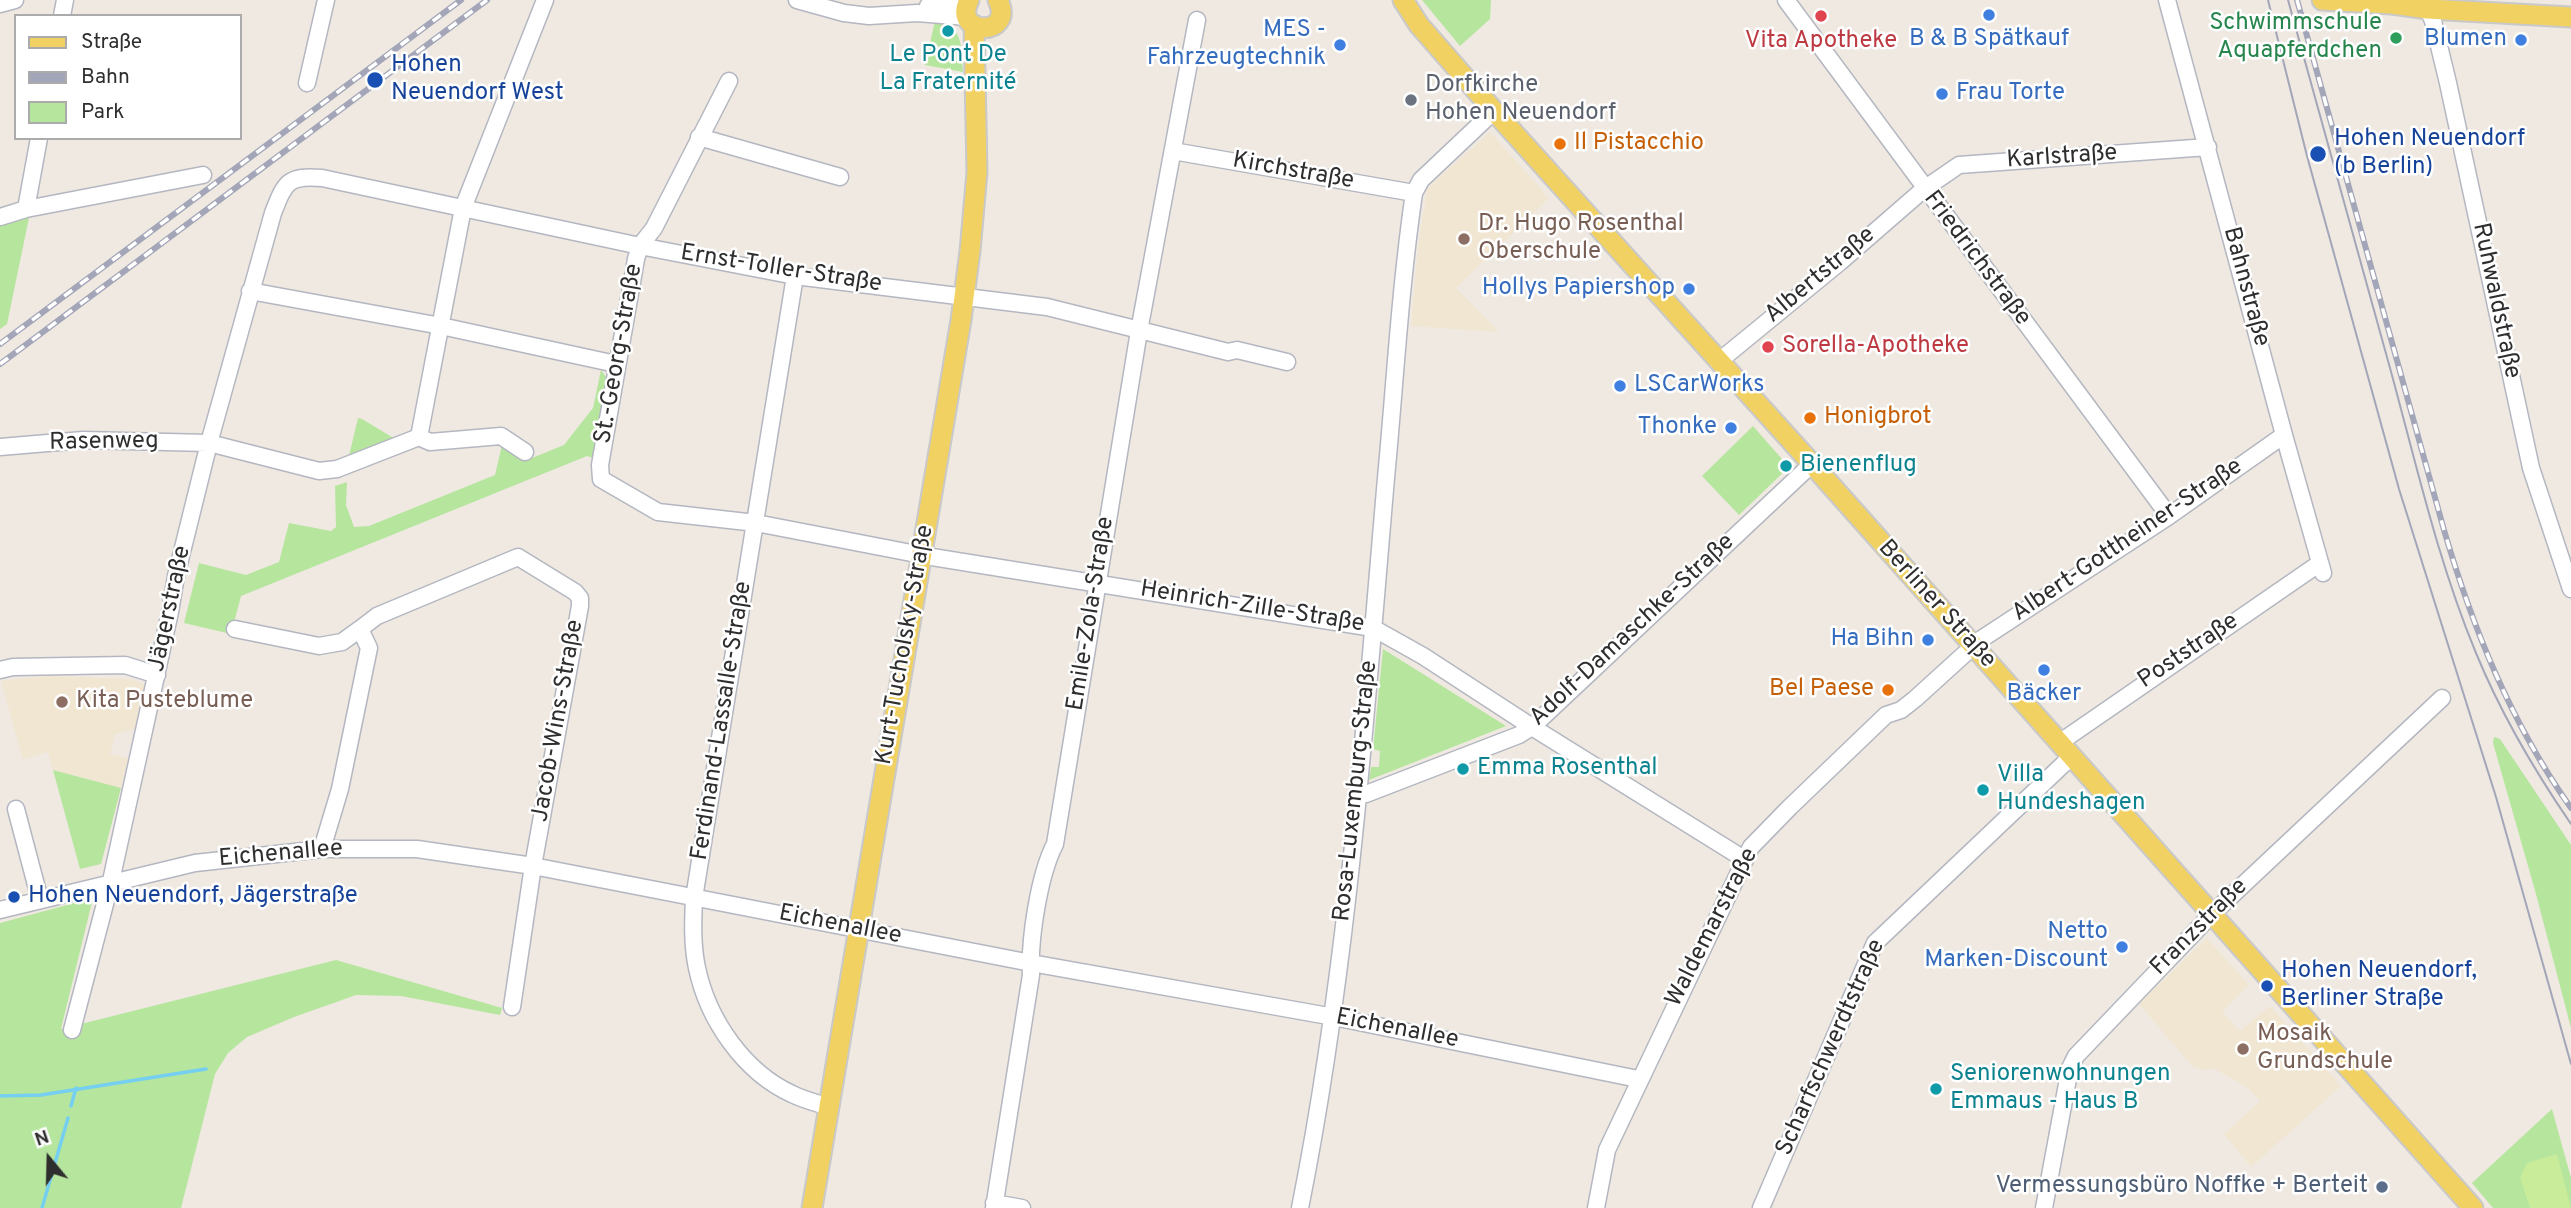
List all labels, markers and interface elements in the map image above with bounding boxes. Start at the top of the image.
marker: B & B Spätkauf [1981,7,1997,23]
marker: Vita Apotheke [1813,8,1829,24]
place label: Schwimmschule Aquapferdchen [2209,10,2382,66]
legend [14,14,242,140]
place label: MES - Fahrzeugtechnik [1147,17,1326,73]
marker: Le Pont De La Fraternité [940,23,956,39]
place label: B & B Spätkauf [1909,26,2069,54]
place label: Blumen [2424,26,2507,54]
place label: Vita Apotheke [1745,28,1897,56]
text: Straße [81,29,142,56]
marker: Schwimmschule Aquapferdchen [2388,30,2404,46]
marker: Blumen [2513,32,2529,48]
marker: MES - Fahrzeugtechnik [1332,37,1348,53]
place label: Le Pont De La Fraternité [879,42,1017,98]
place label: Hohen Neuendorf West [391,52,564,108]
text: Bahn [81,64,130,91]
marker: Hohen Neuendorf West [365,70,385,90]
place label: Dorfkirche Hohen Neuendorf [1425,72,1616,128]
place label: Frau Torte [1956,80,2065,108]
marker: Frau Torte [1934,86,1950,102]
marker: Dorfkirche Hohen Neuendorf [1403,92,1419,108]
text: Park [81,99,124,126]
place label: Hohen Neuendorf (b Berlin) [2334,126,2525,182]
place label: Il Pistacchio [1574,130,1704,158]
marker: Il Pistacchio [1552,136,1568,152]
street label: Karlstraße [2006,140,2118,176]
marker: Hohen Neuendorf (b Berlin) [2308,144,2328,164]
street label: Kirchstraße [1230,147,1356,197]
street label: Friedrichstraße [1916,186,2036,332]
place label: Dr. Hugo Rosenthal Oberschule [1478,211,1684,267]
street label: Ruhwaldstraße [2464,221,2526,381]
street label: Albertstraße [1760,222,1882,330]
street label: Bahnstraße [2215,224,2275,350]
marker: Dr. Hugo Rosenthal Oberschule [1456,231,1472,247]
street label: Ernst-Toller-Straße [678,240,884,300]
street label: St.-Georg-Straße [590,262,650,446]
place label: Hollys Papiershop [1482,275,1675,303]
marker: Hollys Papiershop [1681,281,1697,297]
place label: Sorella-Apotheke [1782,333,1969,361]
marker: Sorella-Apotheke [1760,339,1776,355]
place label: LSCarWorks [1634,372,1765,400]
marker: LSCarWorks [1612,378,1628,394]
place label: Honigbrot [1824,404,1932,432]
marker: Honigbrot [1802,410,1818,426]
place label: Thonke [1637,414,1717,442]
marker: Thonke [1723,420,1739,436]
street label: Rasenweg [49,428,159,458]
place label: Bienenflug [1800,452,1917,480]
street label: Albert-Gottheiner-Straße [2007,453,2249,629]
marker: Bienenflug [1778,458,1794,474]
street label: Emile-Zola-Straße [1062,515,1122,713]
street label: Kurt-Tucholsky-Straße [871,523,941,767]
street label: Adolf-Damaschke-Straße [1525,529,1741,733]
street label: Berliner Straße [1871,535,2001,675]
street label: Jägerstraße [144,543,198,675]
street label: Heinrich-Zille-Straße [1138,576,1366,640]
street label: Ferdinand-Lassalle-Straße [687,579,759,863]
street label: Poststraße [2133,608,2245,696]
street label: Jacob-Wins-Straße [527,618,591,824]
place label: Ha Bihn [1830,626,1914,654]
marker: Ha Bihn [1920,632,1936,648]
street label: Rosa-Luxemburg-Straße [1329,659,1385,923]
marker: Bäcker [2036,662,2052,678]
place label: Bel Paese [1769,676,1874,704]
place label: Bäcker [2007,681,2081,709]
marker: Bel Paese [1880,682,1896,698]
place label: Kita Pusteblume [76,688,253,716]
marker: Kita Pusteblume [54,694,70,710]
place label: Emma Rosenthal [1477,755,1658,783]
marker: Emma Rosenthal [1455,761,1471,777]
place label: Villa Hundeshagen [1997,762,2145,818]
marker: Villa Hundeshagen [1975,782,1991,798]
street label: Eichenallee [218,835,344,875]
street label: Waldemarstraße [1661,844,1765,1012]
street label: Franzstraße [2145,873,2255,983]
place label: Hohen Neuendorf, Jägerstraße [28,883,358,911]
marker: Hohen Neuendorf, Jägerstraße [6,889,22,905]
street label: Eichenallee [776,900,904,952]
place label: Netto Marken-Discount [1924,919,2108,975]
street label: Scharfschwerdtstraße [1771,935,1893,1161]
marker: Netto Marken-Discount [2114,939,2130,955]
place label: Hohen Neuendorf, Berliner Straße [2281,958,2477,1014]
marker: Hohen Neuendorf, Berliner Straße [2259,978,2275,994]
street label: Eichenallee [1333,1004,1461,1056]
place label: Mosaik Grundschule [2257,1021,2393,1077]
marker: Mosaik Grundschule [2235,1041,2251,1057]
place label: Seniorenwohnungen Emmaus - Haus B [1950,1061,2170,1117]
marker: Seniorenwohnungen Emmaus - Haus B [1928,1081,1944,1097]
north arrow [14,1124,84,1194]
text: N [32,1126,53,1153]
place label: Vermessungsbüro Noffke + Berteit [1996,1173,2368,1201]
marker: Vermessungsbüro Noffke + Berteit [2374,1179,2390,1195]

